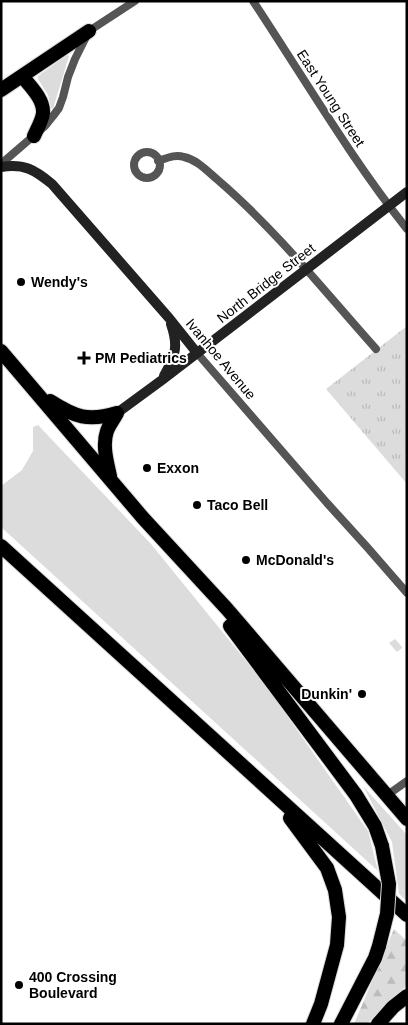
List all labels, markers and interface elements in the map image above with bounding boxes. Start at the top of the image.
street label: East Young Street [294,47,368,149]
street label: North Bridge Street [214,240,318,326]
place label: Wendy's [31,274,88,290]
marker: Wendy's [15,276,27,288]
street label: Ivanhoe Avenue [183,315,259,403]
place label: PM Pediatrics [95,350,187,366]
marker: PM Pediatrics [77,351,91,365]
place label: Exxon [157,460,199,476]
marker: Exxon [141,462,153,474]
place label: Taco Bell [207,497,268,513]
marker: Taco Bell [191,499,203,511]
place label: McDonald's [256,552,334,568]
marker: McDonald's [240,554,252,566]
place label: Dunkin' [301,686,352,702]
marker: Dunkin' [356,688,368,700]
place label: 400 Crossing Boulevard [29,969,117,1001]
marker: 400 Crossing Boulevard [13,979,25,991]

